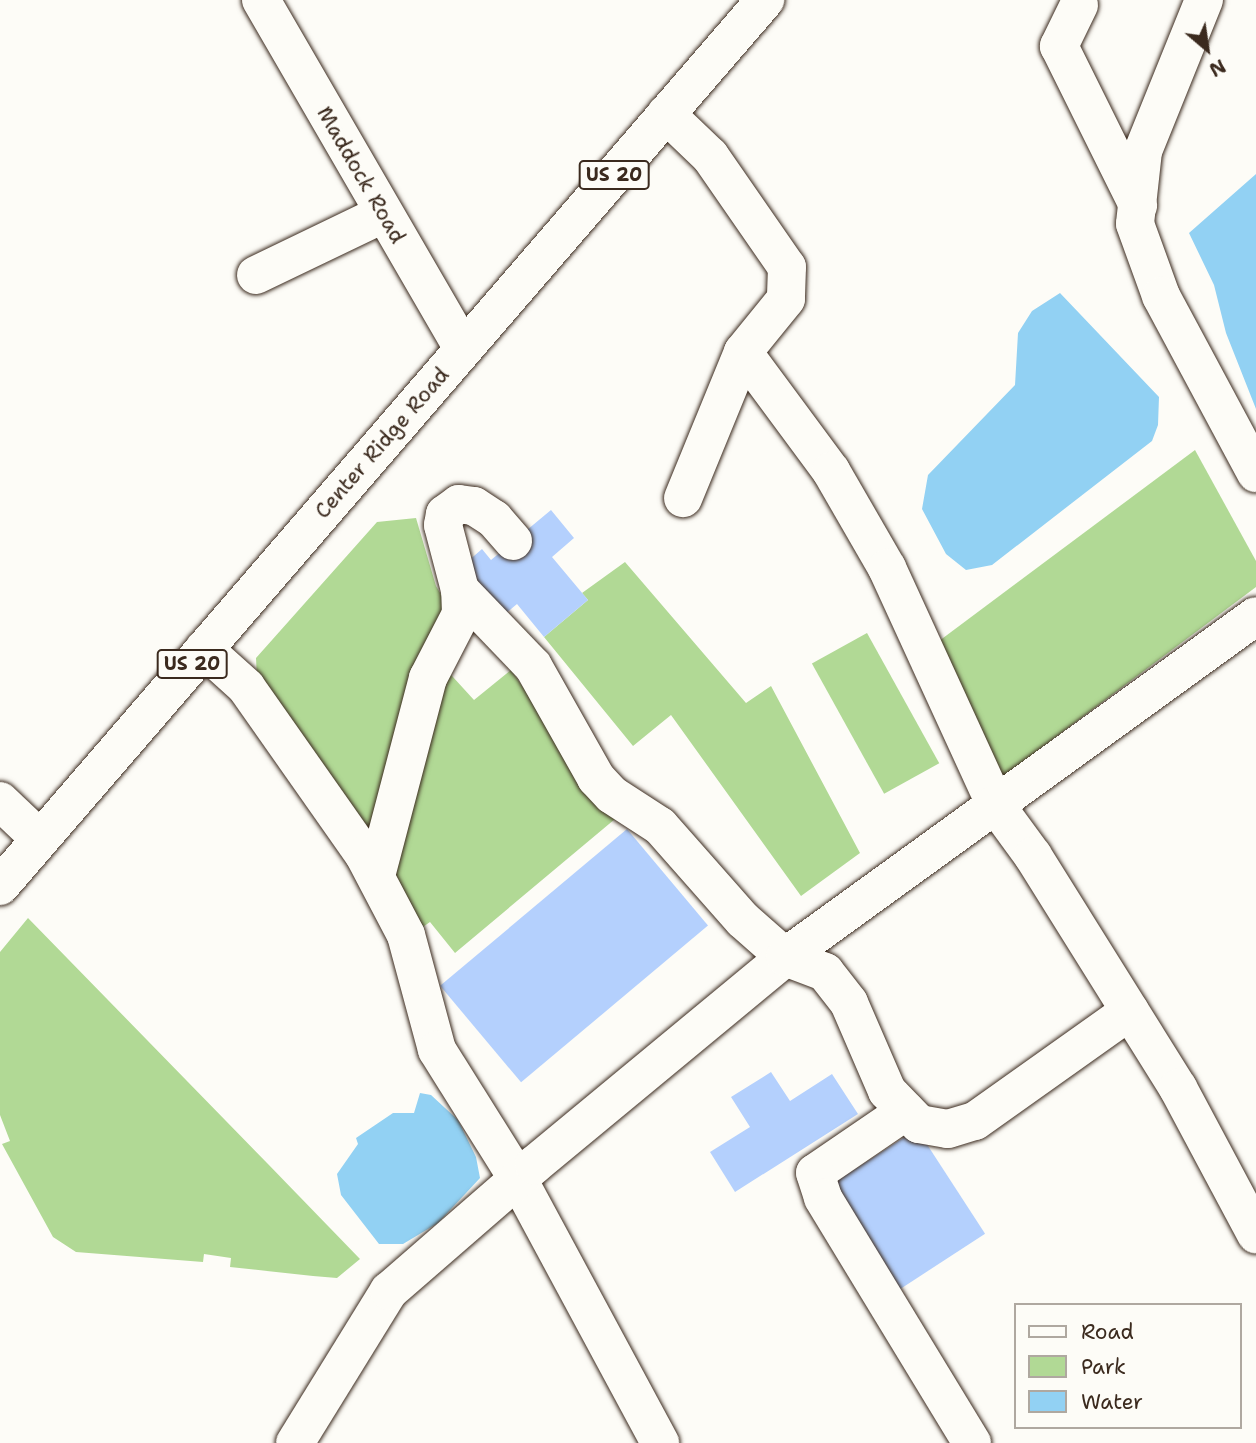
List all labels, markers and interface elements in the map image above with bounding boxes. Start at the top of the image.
north arrow [1172,14,1242,84]
text: N [1205,53,1230,82]
street label: Maddock Road [312,102,410,248]
road number: US 20 [577,160,651,190]
street label: Center Ridge Road [310,362,454,524]
road number: US 20 [155,649,229,680]
legend [1014,1303,1242,1429]
text: Road [1081,1318,1134,1346]
text: Park [1081,1353,1126,1381]
text: Water [1081,1388,1143,1416]

